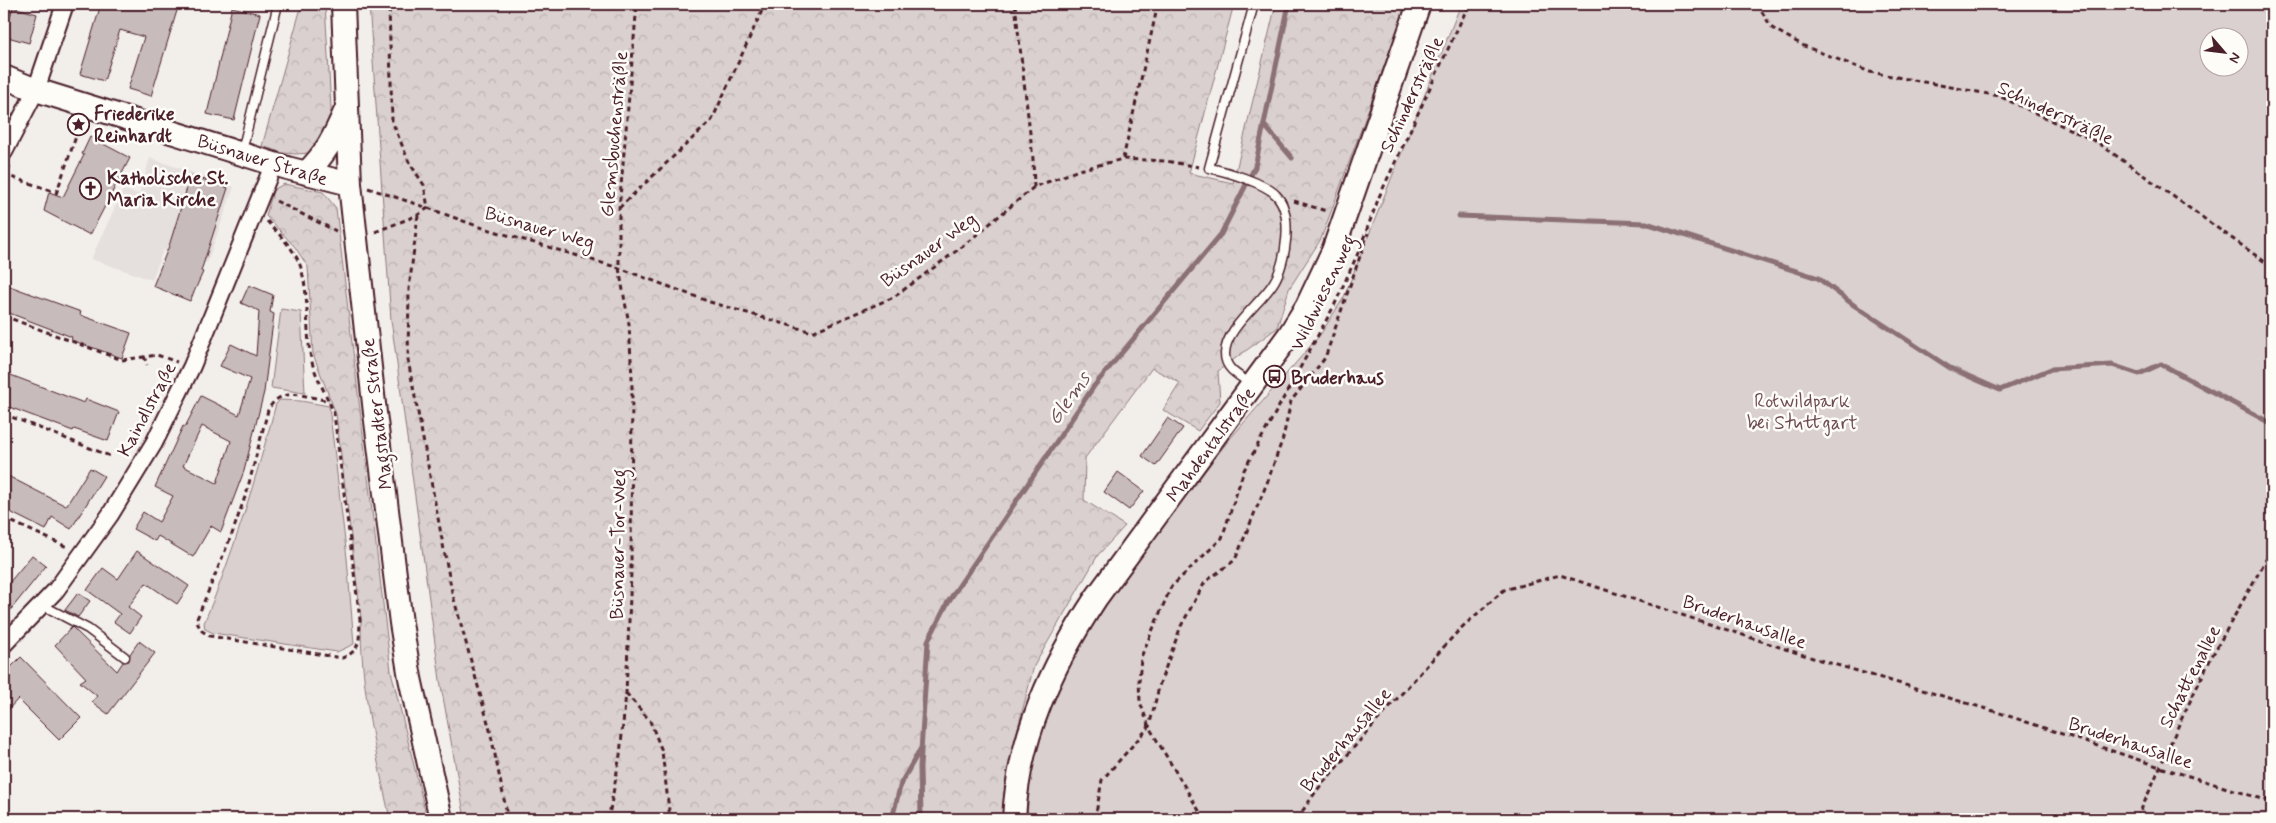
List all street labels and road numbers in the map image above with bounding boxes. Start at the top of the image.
street label: Schindersträßle [1375,33,1450,157]
street label: Glemsbuchensträßle [595,50,634,218]
street label: Schindersträßle [1993,76,2117,151]
street label: Büsnauer Straße [194,129,331,192]
street label: Büsnauer Weg [481,201,597,258]
street label: Büsnauer Weg [876,207,983,295]
street label: Wildwiesenweg [1285,231,1365,356]
street label: Magstadter Straße [356,336,402,491]
street label: Kaindlstraße [112,358,183,461]
street label: Mahdentalstraße [1161,382,1262,508]
street label: Büsnauer-Tor-Weg [605,469,635,620]
street label: Bruderhausallee [1679,590,1810,655]
street label: Schattenallee [2154,621,2227,732]
street label: Bruderhausallee [1295,682,1397,798]
street label: Bruderhausallee [2065,712,2196,775]

